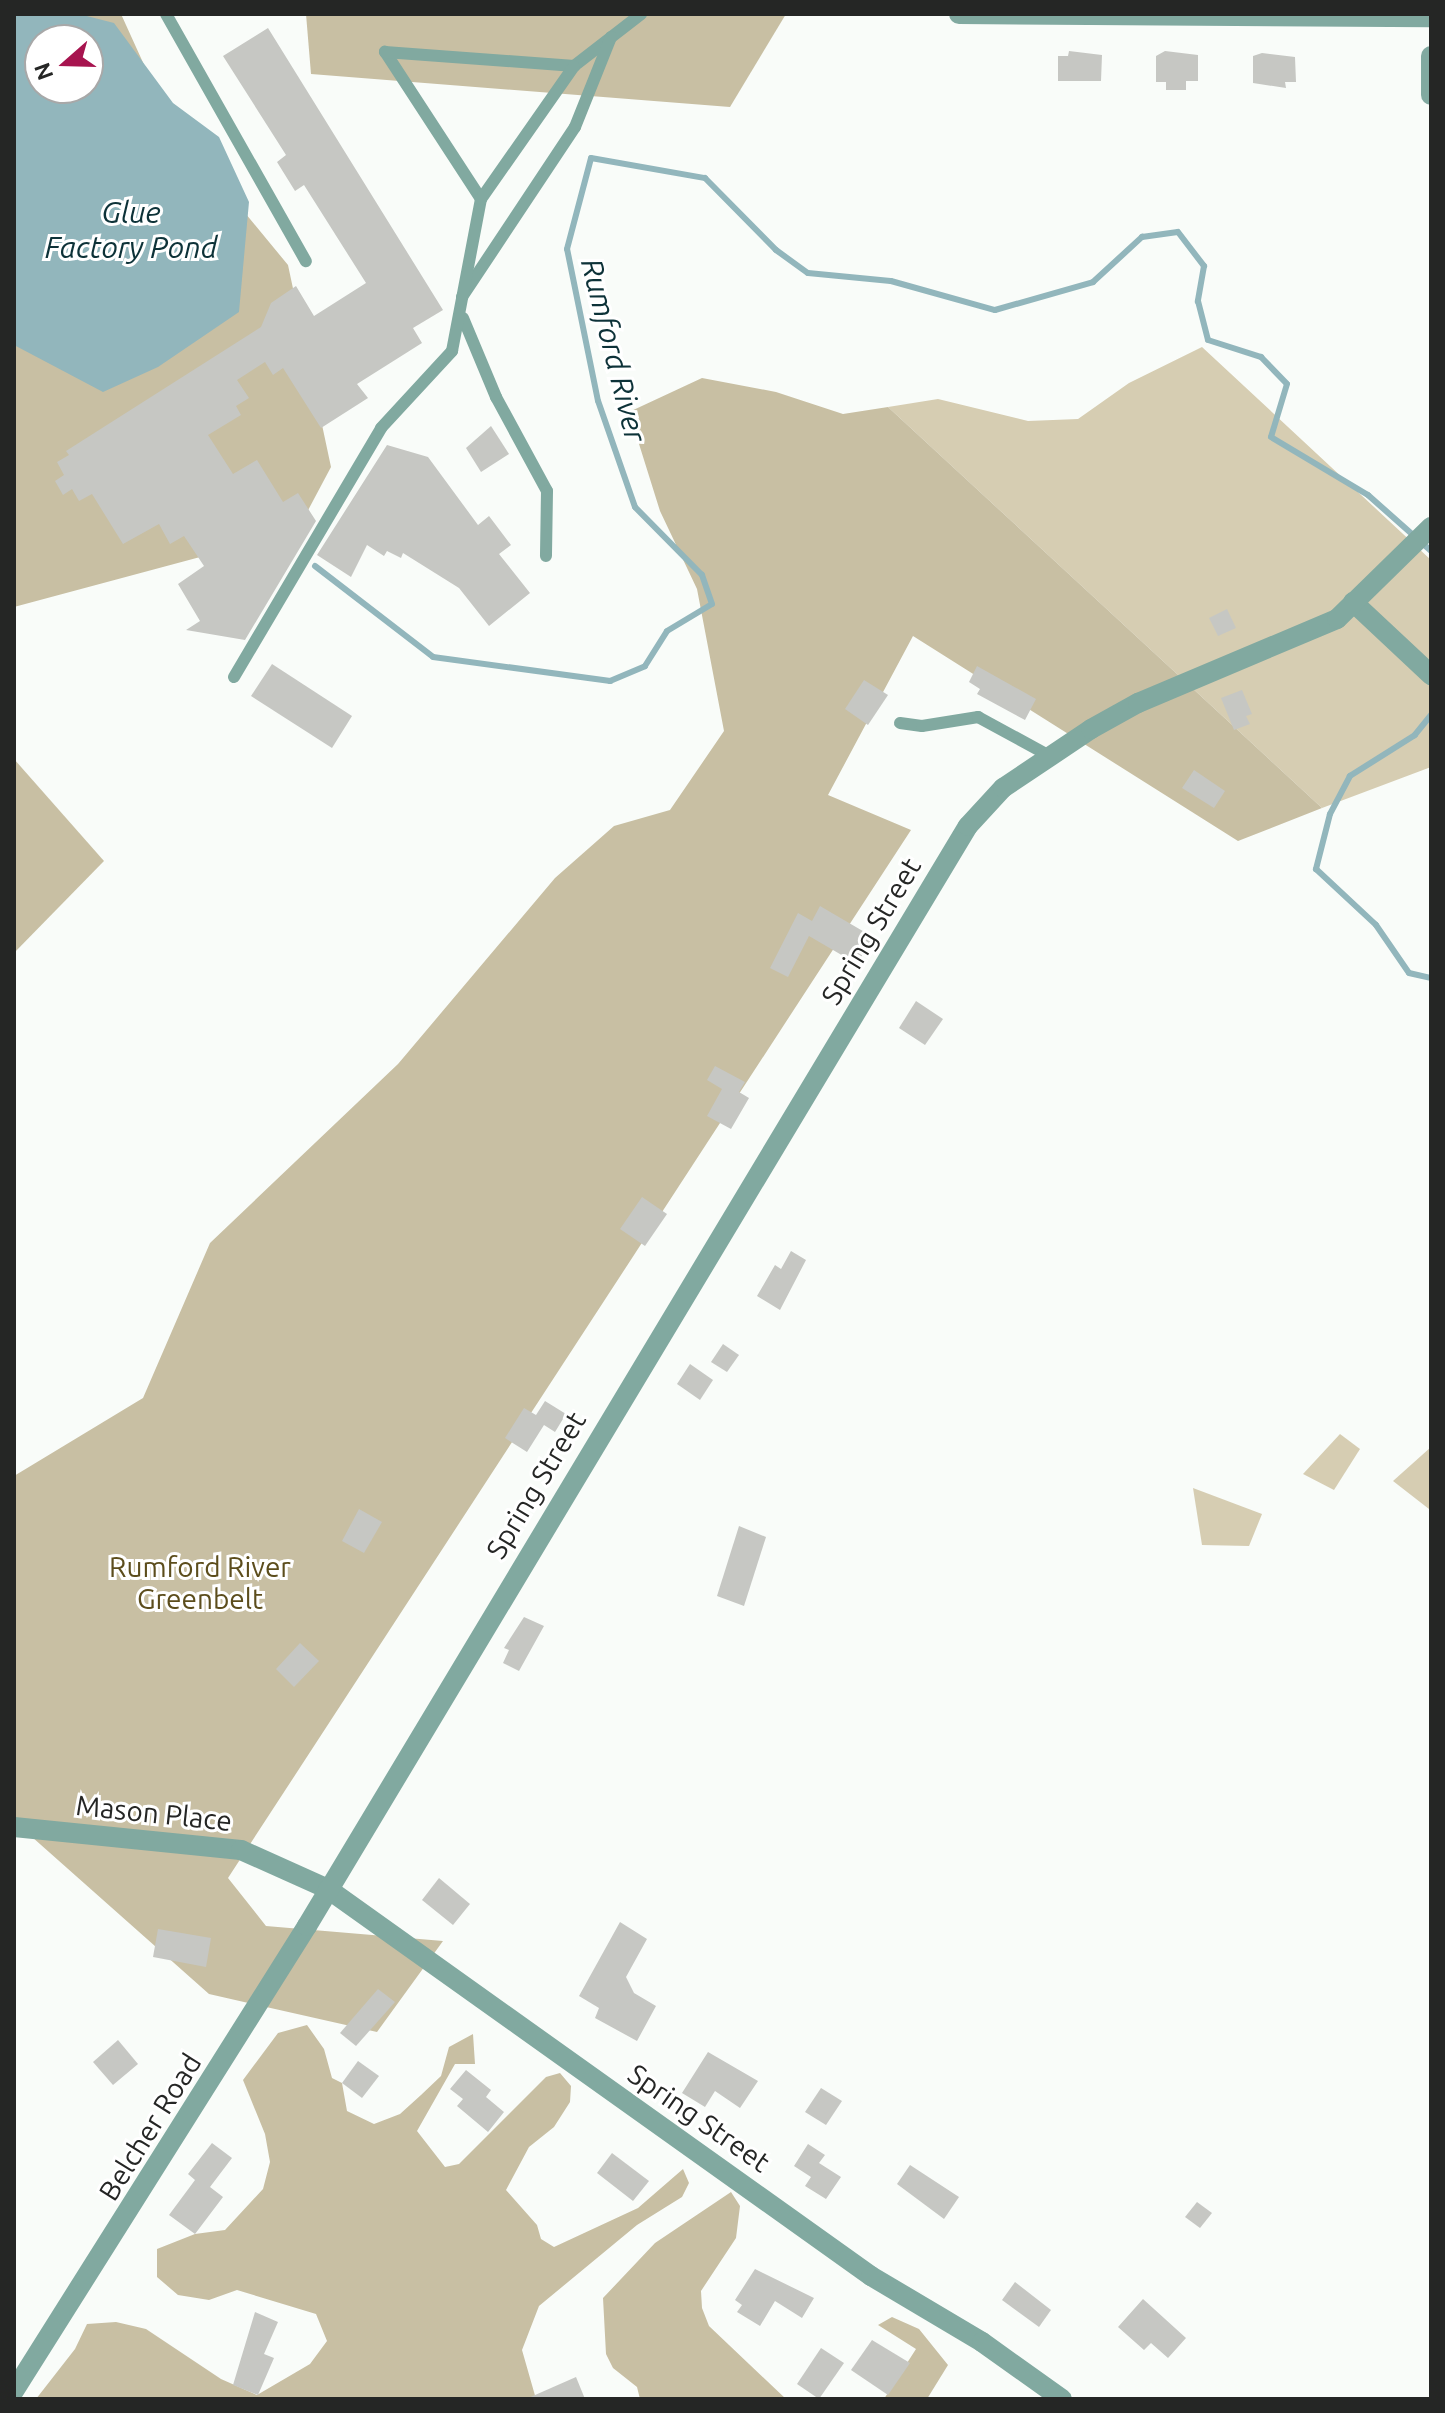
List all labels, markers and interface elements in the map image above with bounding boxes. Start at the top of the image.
north arrow [24,24,104,104]
text: N [28,60,57,84]
water label: Glue Factory Pond [45,194,217,264]
water label: Rumford River [574,254,654,446]
street label: Spring Street [814,852,928,1010]
street label: Spring Street [479,1406,593,1564]
park label: Rumford River Greenbelt [109,1550,291,1616]
street label: Mason Place [74,1788,234,1838]
street label: Belcher Road [92,2047,208,2207]
street label: Spring Street [622,2057,776,2179]

